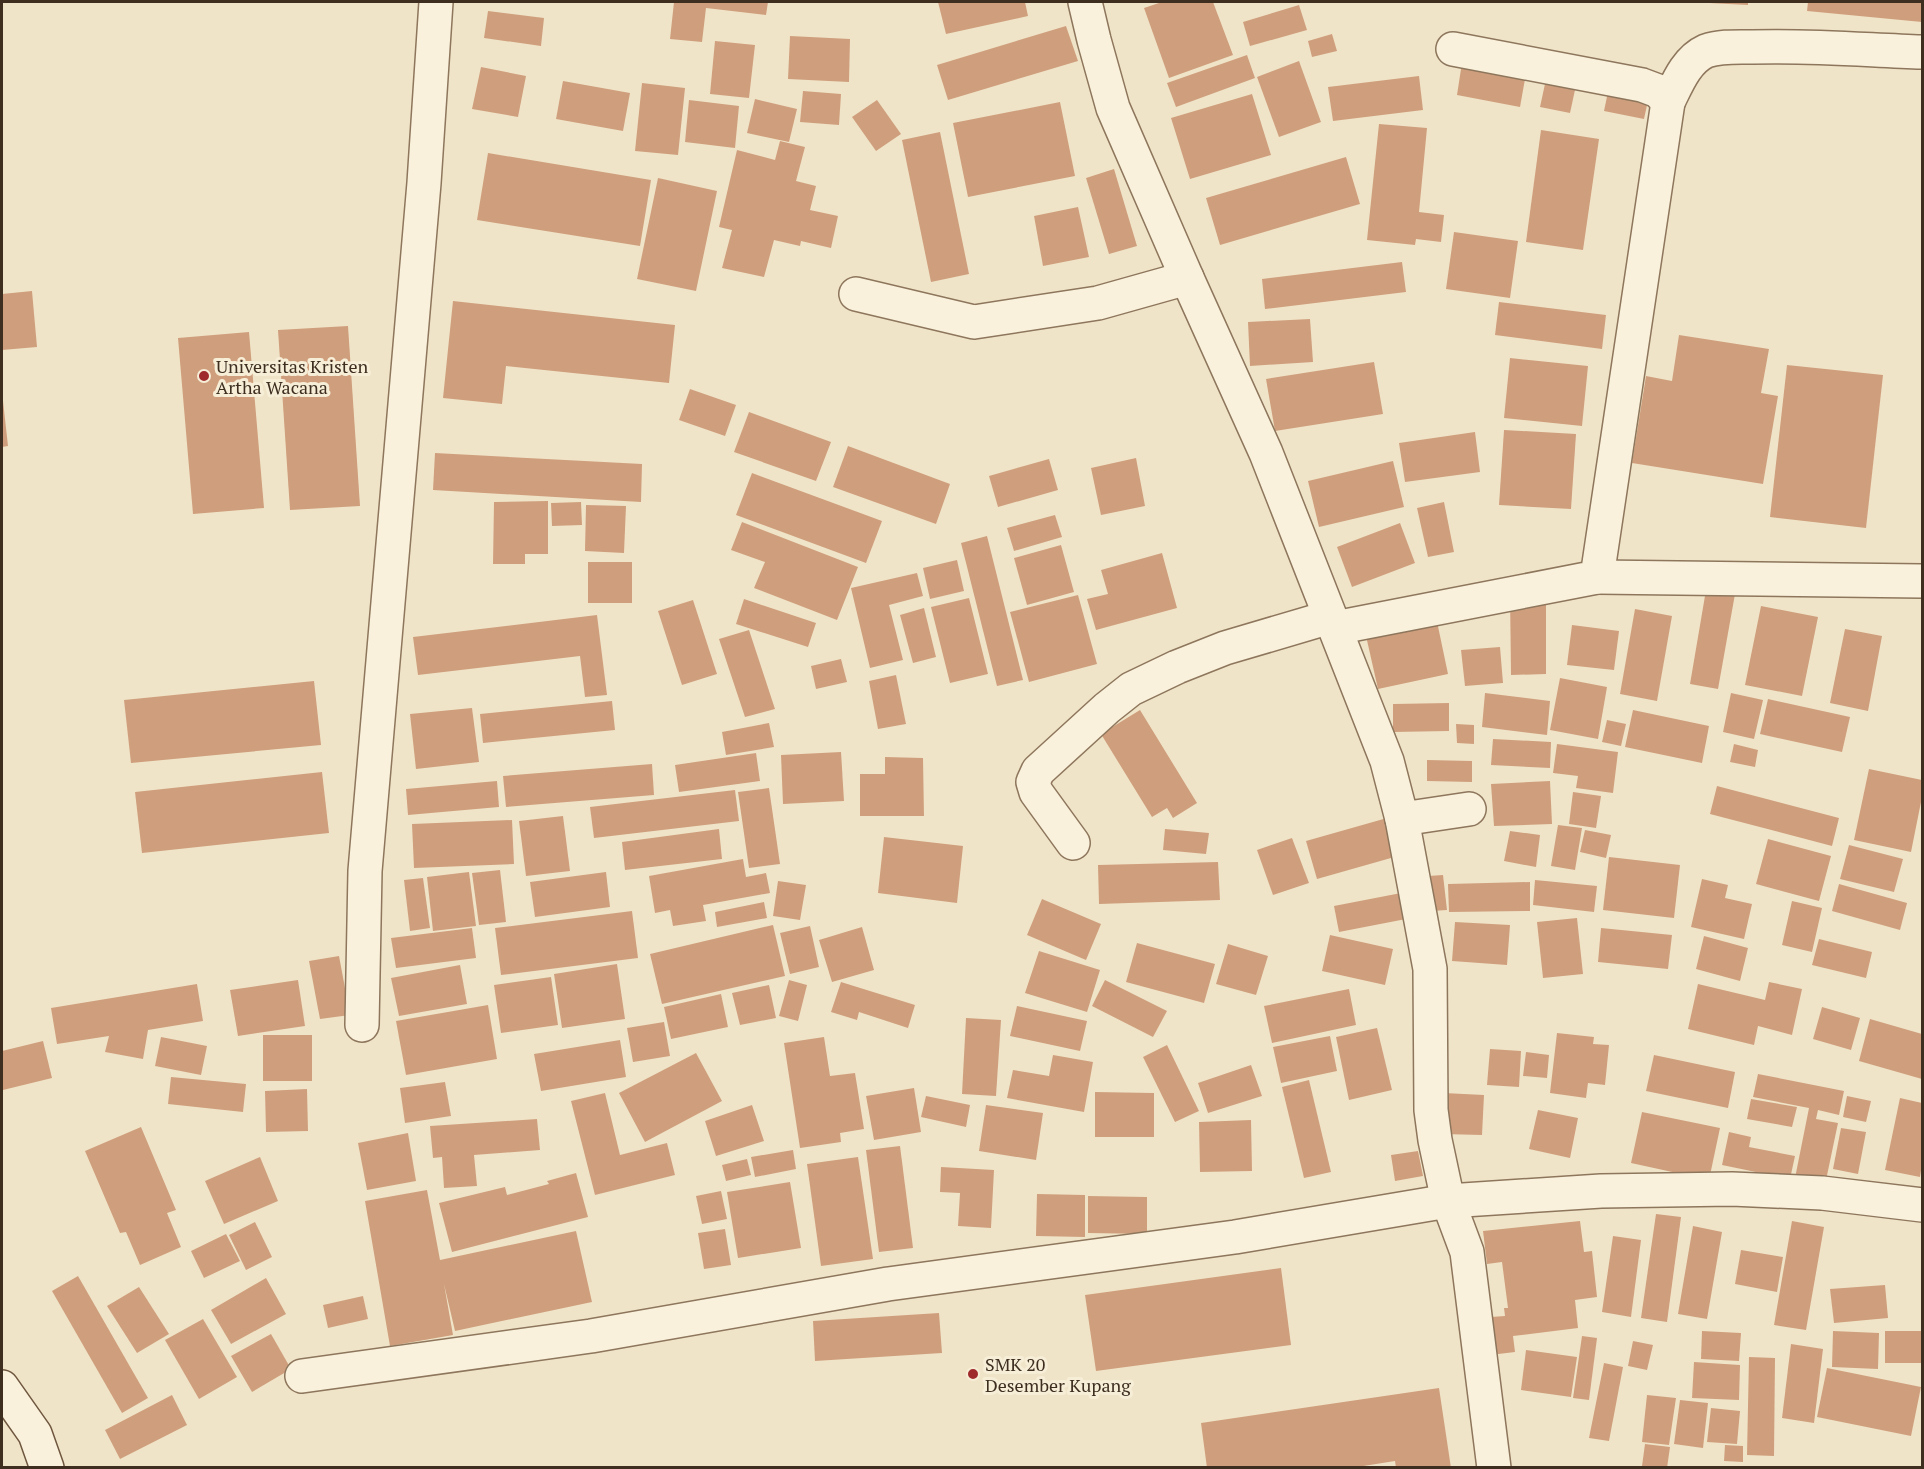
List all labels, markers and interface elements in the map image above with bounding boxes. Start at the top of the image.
place label: Universitas Kristen Artha Wacana [216,354,369,399]
marker: Universitas Kristen Artha Wacana [197,369,211,383]
place label: SMK 20 Desember Kupang [985,1352,1131,1397]
marker: SMK 20 Desember Kupang [966,1367,980,1381]

